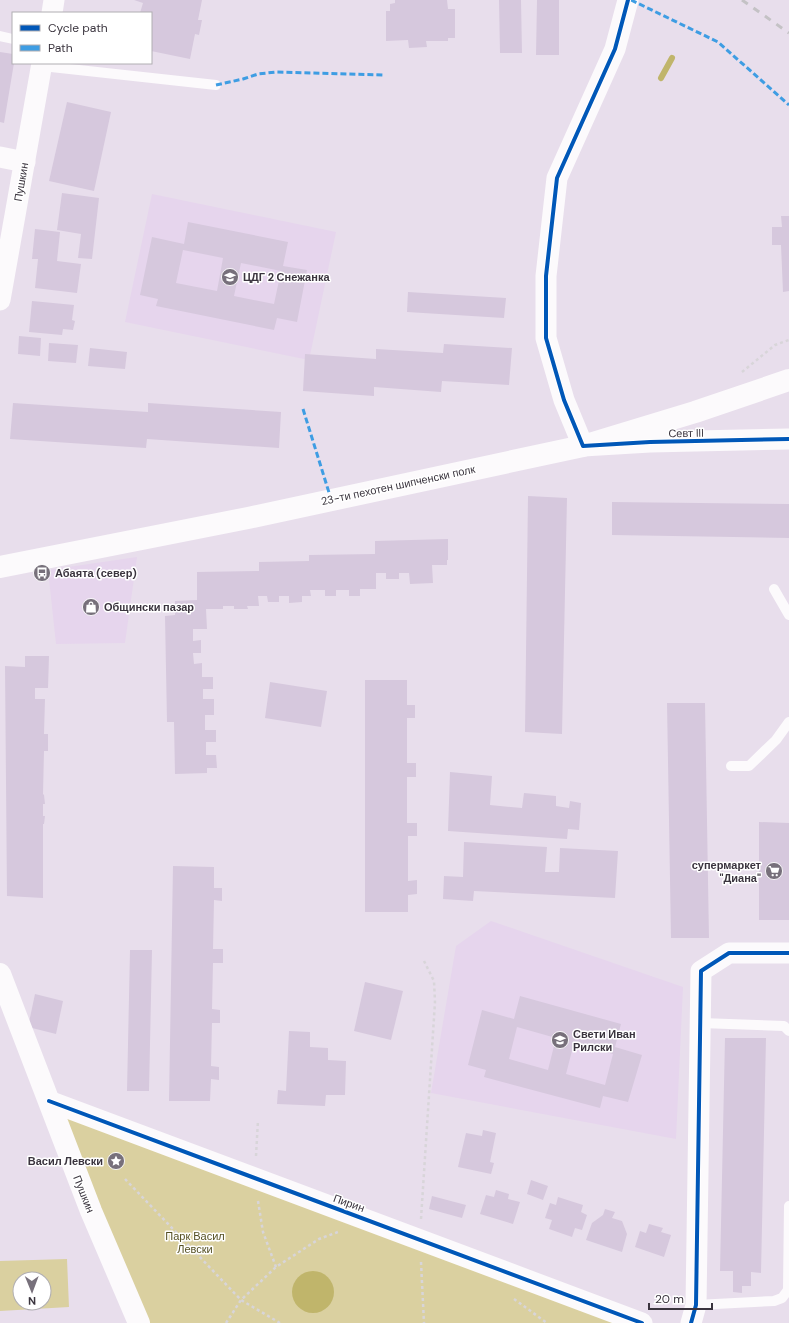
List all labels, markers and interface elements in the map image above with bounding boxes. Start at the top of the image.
legend [12,12,152,64]
text: Cycle path [48,20,108,36]
text: Path [48,40,73,56]
street label: Пушкин [11,161,31,203]
school or university icon: ЦДГ 2 Снежанка [220,267,240,287]
place label: ЦДГ 2 Снежанка [243,270,330,284]
street label: Севт III [668,426,704,440]
street label: 23-ти пехотен шипченски полк [320,462,477,508]
bus stop icon: Абаята (север) [32,563,52,583]
place label: Абаята (север) [55,566,137,580]
shop icon: Общински пазар [81,597,101,617]
place label: Общински пазар [104,600,194,614]
place label: супермаркет "Диана" [692,858,762,885]
supermarket icon: супермаркет "Диана" [764,861,784,881]
place label: Свети Иван Рилски [573,1027,636,1054]
school or university icon: Свети Иван Рилски [550,1030,570,1050]
place icon: Васил Левски [106,1151,126,1171]
place label: Васил Левски [28,1154,103,1168]
street label: Пушкин [70,1173,98,1215]
street label: Пирин [331,1191,367,1215]
park label: Парк Васил Левски [165,1229,225,1256]
north arrow [12,1271,52,1311]
scale bar [649,1285,712,1311]
text: 20 m [655,1291,684,1307]
text: N [28,1294,36,1308]

